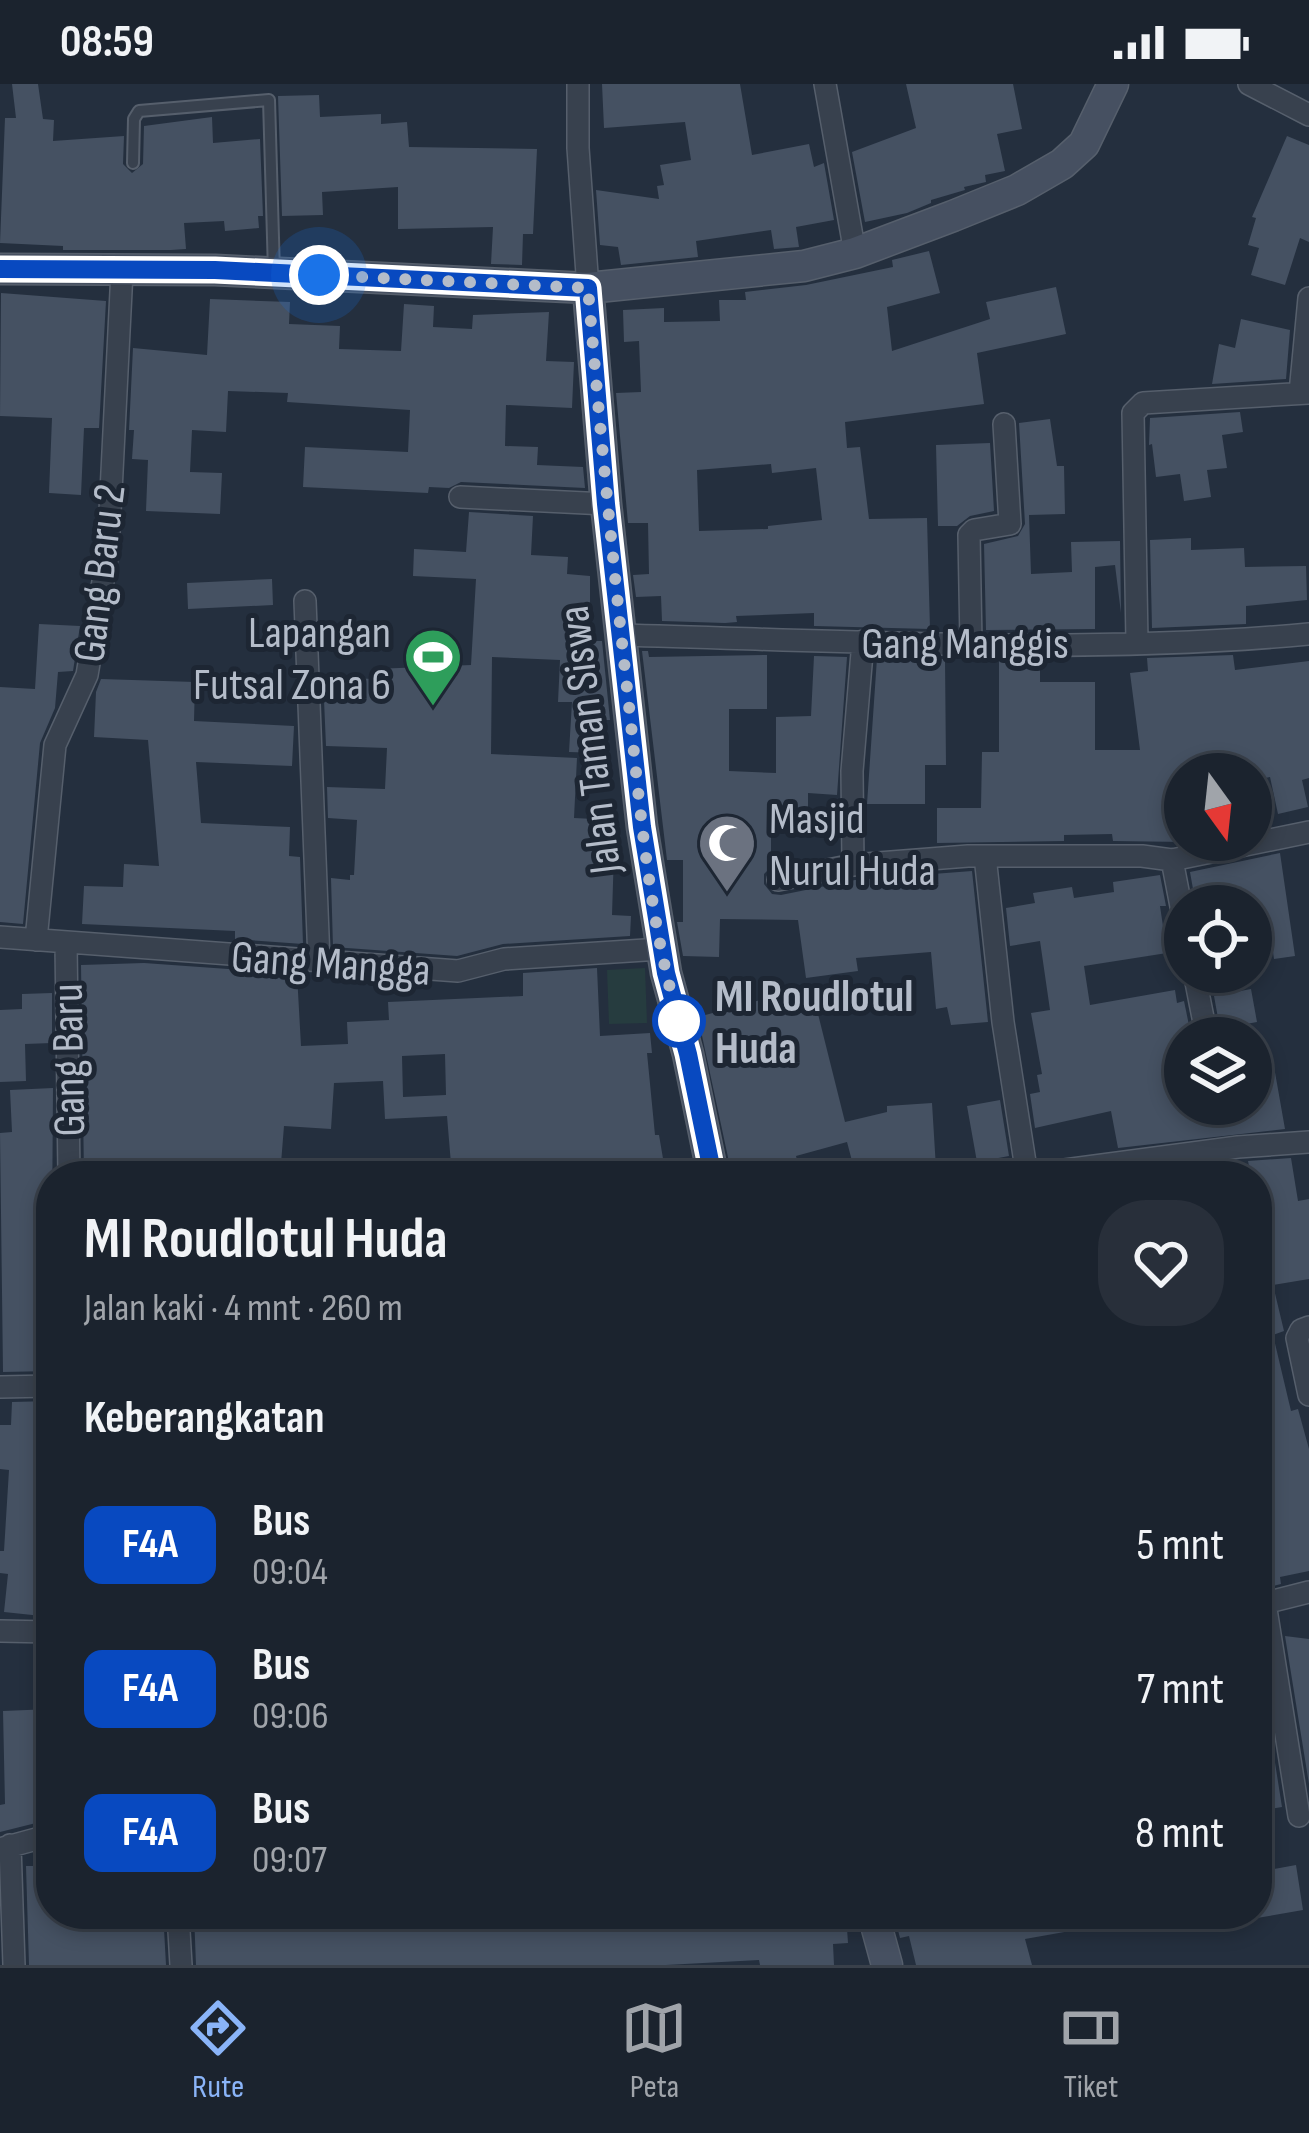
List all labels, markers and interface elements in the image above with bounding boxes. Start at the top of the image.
text: 08:59 [60,15,154,70]
your location [289,245,349,305]
street label: Gang Baru 2 [62,481,139,665]
street label: Jalan Taman Siswa [547,602,634,878]
place label: Lapangan Futsal Zona 6 [193,606,391,713]
street label: Gang Manggis [861,617,1069,672]
sports icon: Lapangan Futsal Zona 6 [402,626,464,708]
north arrow [1164,753,1272,861]
map controls [1164,753,1272,1125]
place label: Masjid Nurul Huda [769,792,936,899]
mosque icon: Masjid Nurul Huda [696,812,758,894]
button: locate [1164,885,1272,993]
street label: Gang Mangga [229,930,432,999]
place label: MI Roudlotul Huda [715,970,913,1077]
street label: Gang Baru [41,983,98,1137]
marker: MI Roudlotul Huda [654,996,704,1046]
button: layers [1164,1017,1272,1125]
button: heart [1098,1200,1224,1326]
text: MI Roudlotul Huda [84,1206,448,1274]
text: Jalan kaki · 4 mnt · 260 m [84,1285,403,1332]
text: Keberangkatan [84,1391,324,1446]
text: Bus [252,1494,310,1549]
text: 5 mnt [1137,1518,1224,1573]
text: F4A [122,1519,178,1570]
text: 09:04 [252,1549,328,1596]
text: Bus [252,1638,310,1693]
text: 7 mnt [1137,1662,1224,1717]
text: F4A [122,1663,178,1714]
text: 09:06 [252,1693,328,1740]
text: Bus [252,1782,310,1837]
text: 8 mnt [1135,1806,1224,1861]
text: F4A [122,1807,178,1858]
text: 09:07 [252,1837,327,1884]
tab: Rute [185,1995,251,2107]
tab: Peta [621,1995,687,2107]
tab: Tiket [1058,1995,1124,2107]

